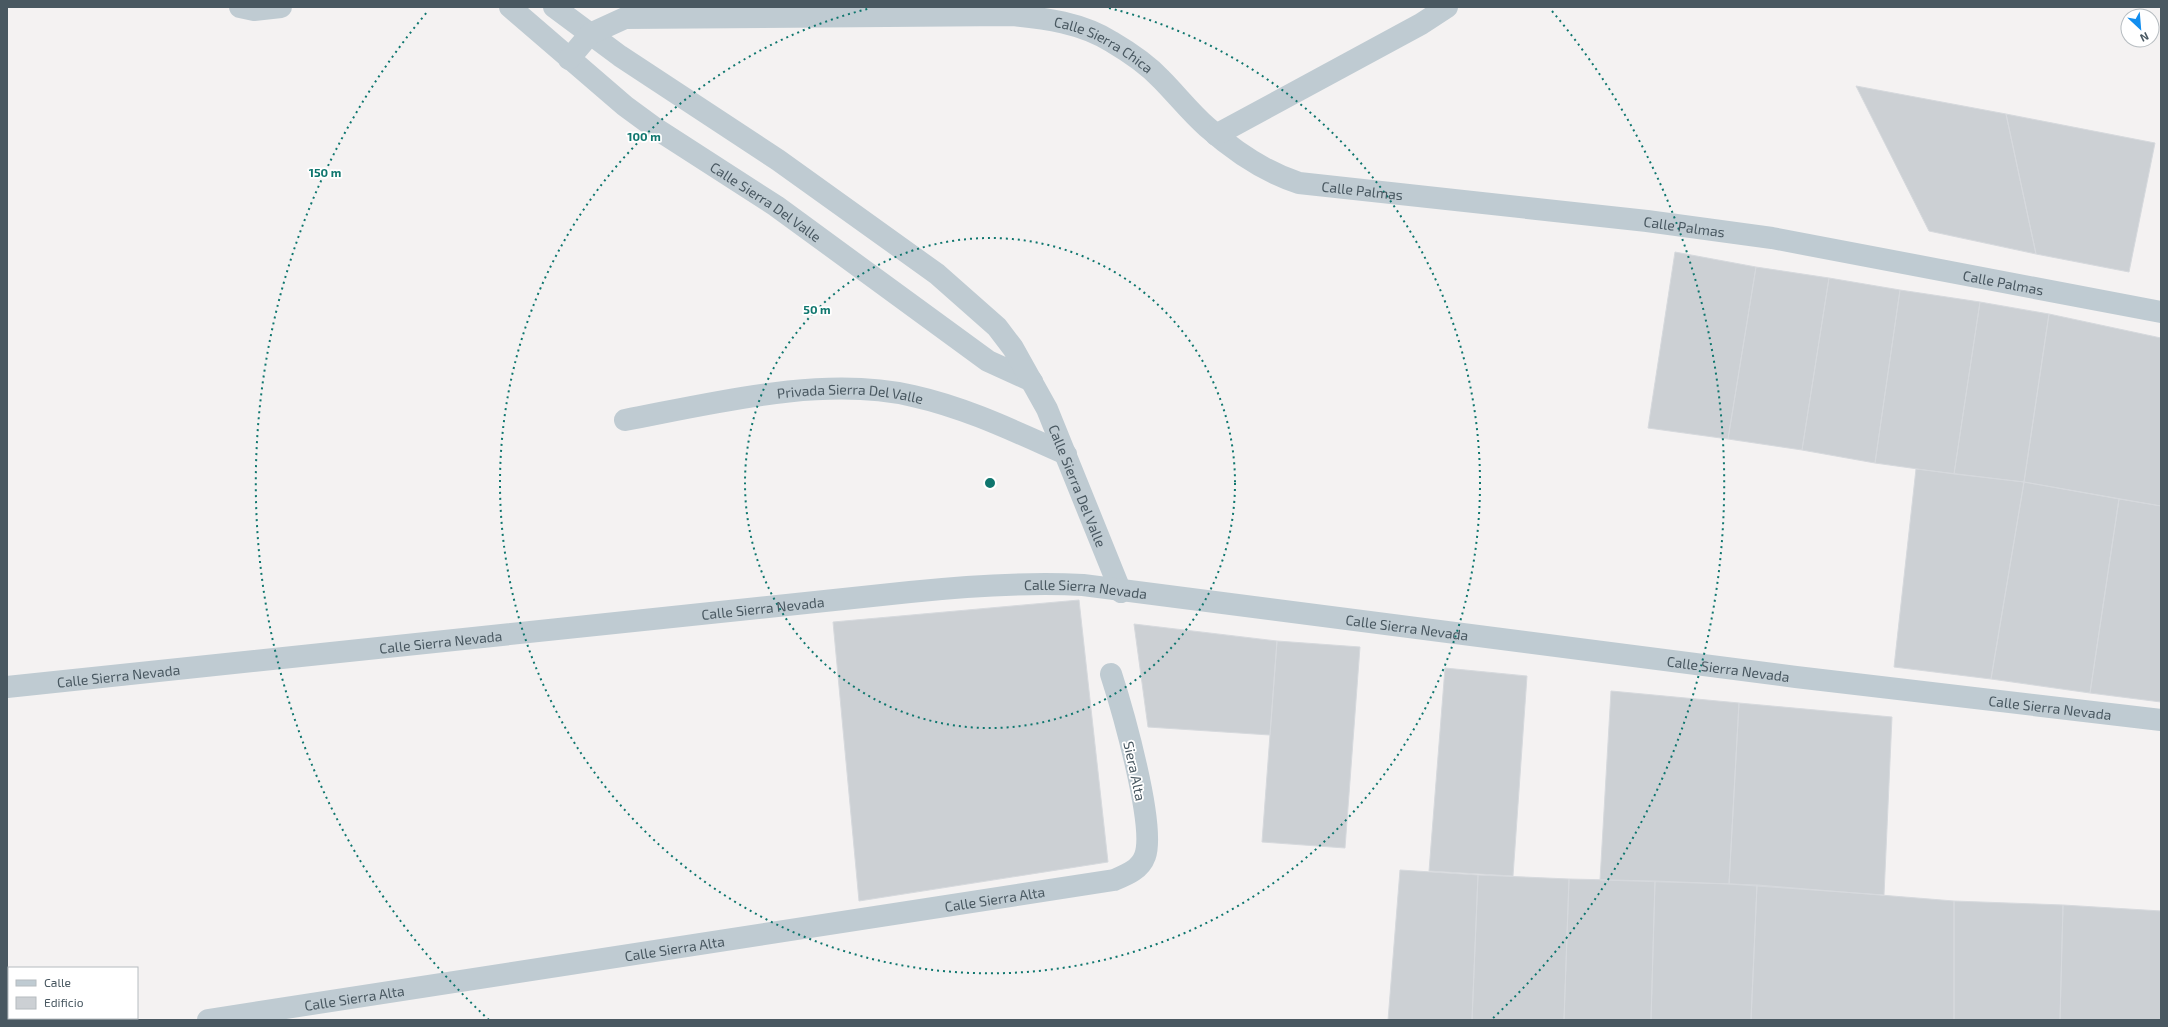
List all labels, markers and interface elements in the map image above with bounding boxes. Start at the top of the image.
north arrow [2120,8,2160,48]
street label: Calle Sierra Chica [1053,12,1157,76]
text: N [2138,30,2151,45]
text: 100 m [627,129,661,143]
street label: Calle Sierra Del Valle [707,158,825,245]
text: 150 m [309,165,341,179]
street label: Calle Palmas [1321,177,1404,203]
street label: Calle Palmas [1643,212,1726,240]
street label: Calle Palmas [1962,266,2045,298]
text: 50 m [803,302,831,316]
street label: Privada Sierra Del Valle [776,380,925,407]
street label: Calle Sierra Del Valle [1046,422,1110,549]
centre of rings [983,476,997,490]
street label: Calle Sierra Nevada [1024,575,1148,602]
street label: Calle Sierra Nevada [700,593,825,622]
street label: Calle Sierra Nevada [1345,610,1469,643]
street label: Calle Sierra Nevada [378,626,503,656]
street label: Calle Sierra Nevada [1666,652,1791,685]
street label: Calle Sierra Nevada [56,660,181,690]
street label: Calle Sierra Nevada [1988,691,2112,723]
street label: Siera Alta [1120,740,1150,802]
street label: Calle Sierra Alta [943,882,1046,915]
street label: Calle Sierra Alta [623,932,726,964]
legend [8,967,138,1019]
text: Calle [44,975,71,989]
street label: Calle Sierra Alta [303,981,406,1014]
text: Edificio [44,995,84,1009]

